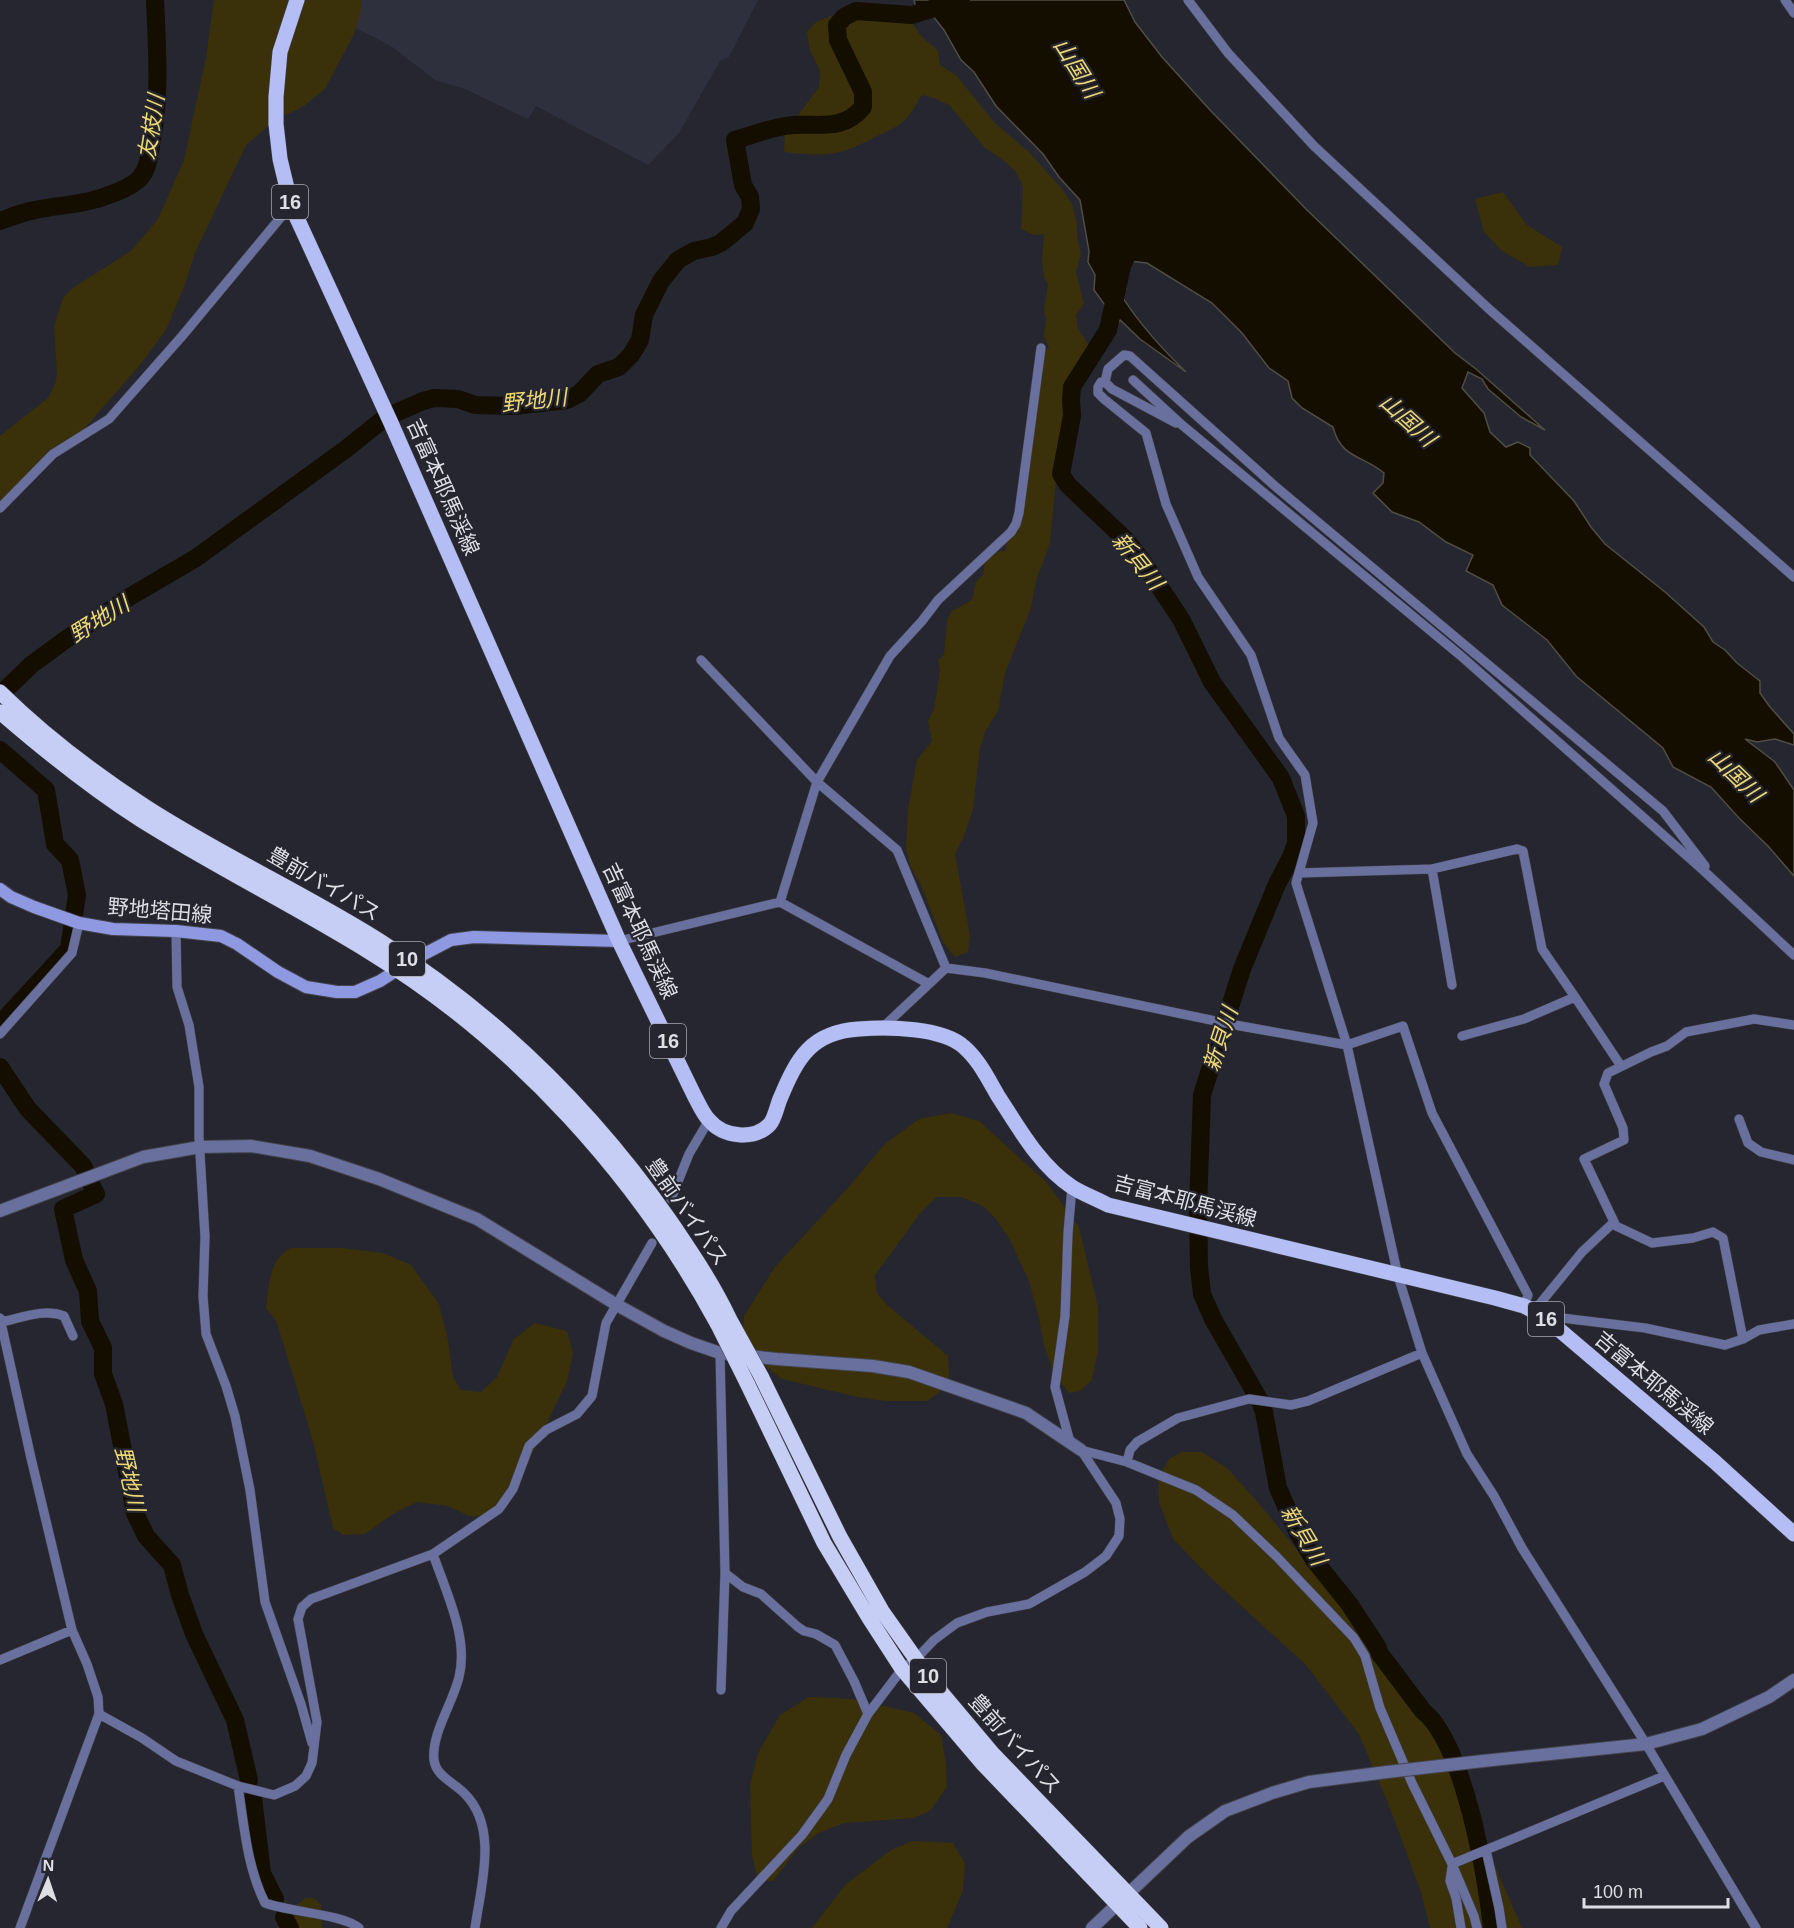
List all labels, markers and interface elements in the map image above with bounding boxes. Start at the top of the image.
water label: 山国川 [1048,34,1106,105]
water label: 友枝川 [134,91,169,162]
road number: 16 [272,185,308,219]
water label: 野地川 [500,384,570,416]
water label: 山国川 [1375,389,1442,453]
street label: 吉富本耶馬渓線 [403,415,484,559]
water label: 新貝川 [1107,528,1169,596]
water label: 野地川 [65,590,136,648]
water label: 山国川 [1703,743,1770,809]
street label: 豊前バイパス [264,842,384,925]
street label: 吉富本耶馬渓線 [599,859,682,1002]
street label: 野地塔田線 [107,894,213,927]
road number: 10 [389,942,425,976]
water label: 新貝川 [1198,1002,1243,1074]
road number: 16 [650,1024,686,1058]
street label: 豊前バイパス [642,1154,733,1270]
street label: 吉富本耶馬渓線 [1111,1170,1259,1231]
road number: 16 [1528,1302,1564,1336]
street label: 吉富本耶馬渓線 [1591,1327,1718,1439]
water label: 野地川 [110,1444,150,1516]
water label: 新貝川 [1276,1501,1332,1572]
road number: 10 [910,1659,946,1693]
street label: 豊前バイパス [965,1689,1066,1798]
north arrow [18,1850,78,1910]
text: N [42,1857,55,1874]
scale bar [1584,1871,1728,1909]
text: 100 m [1593,1882,1643,1902]

